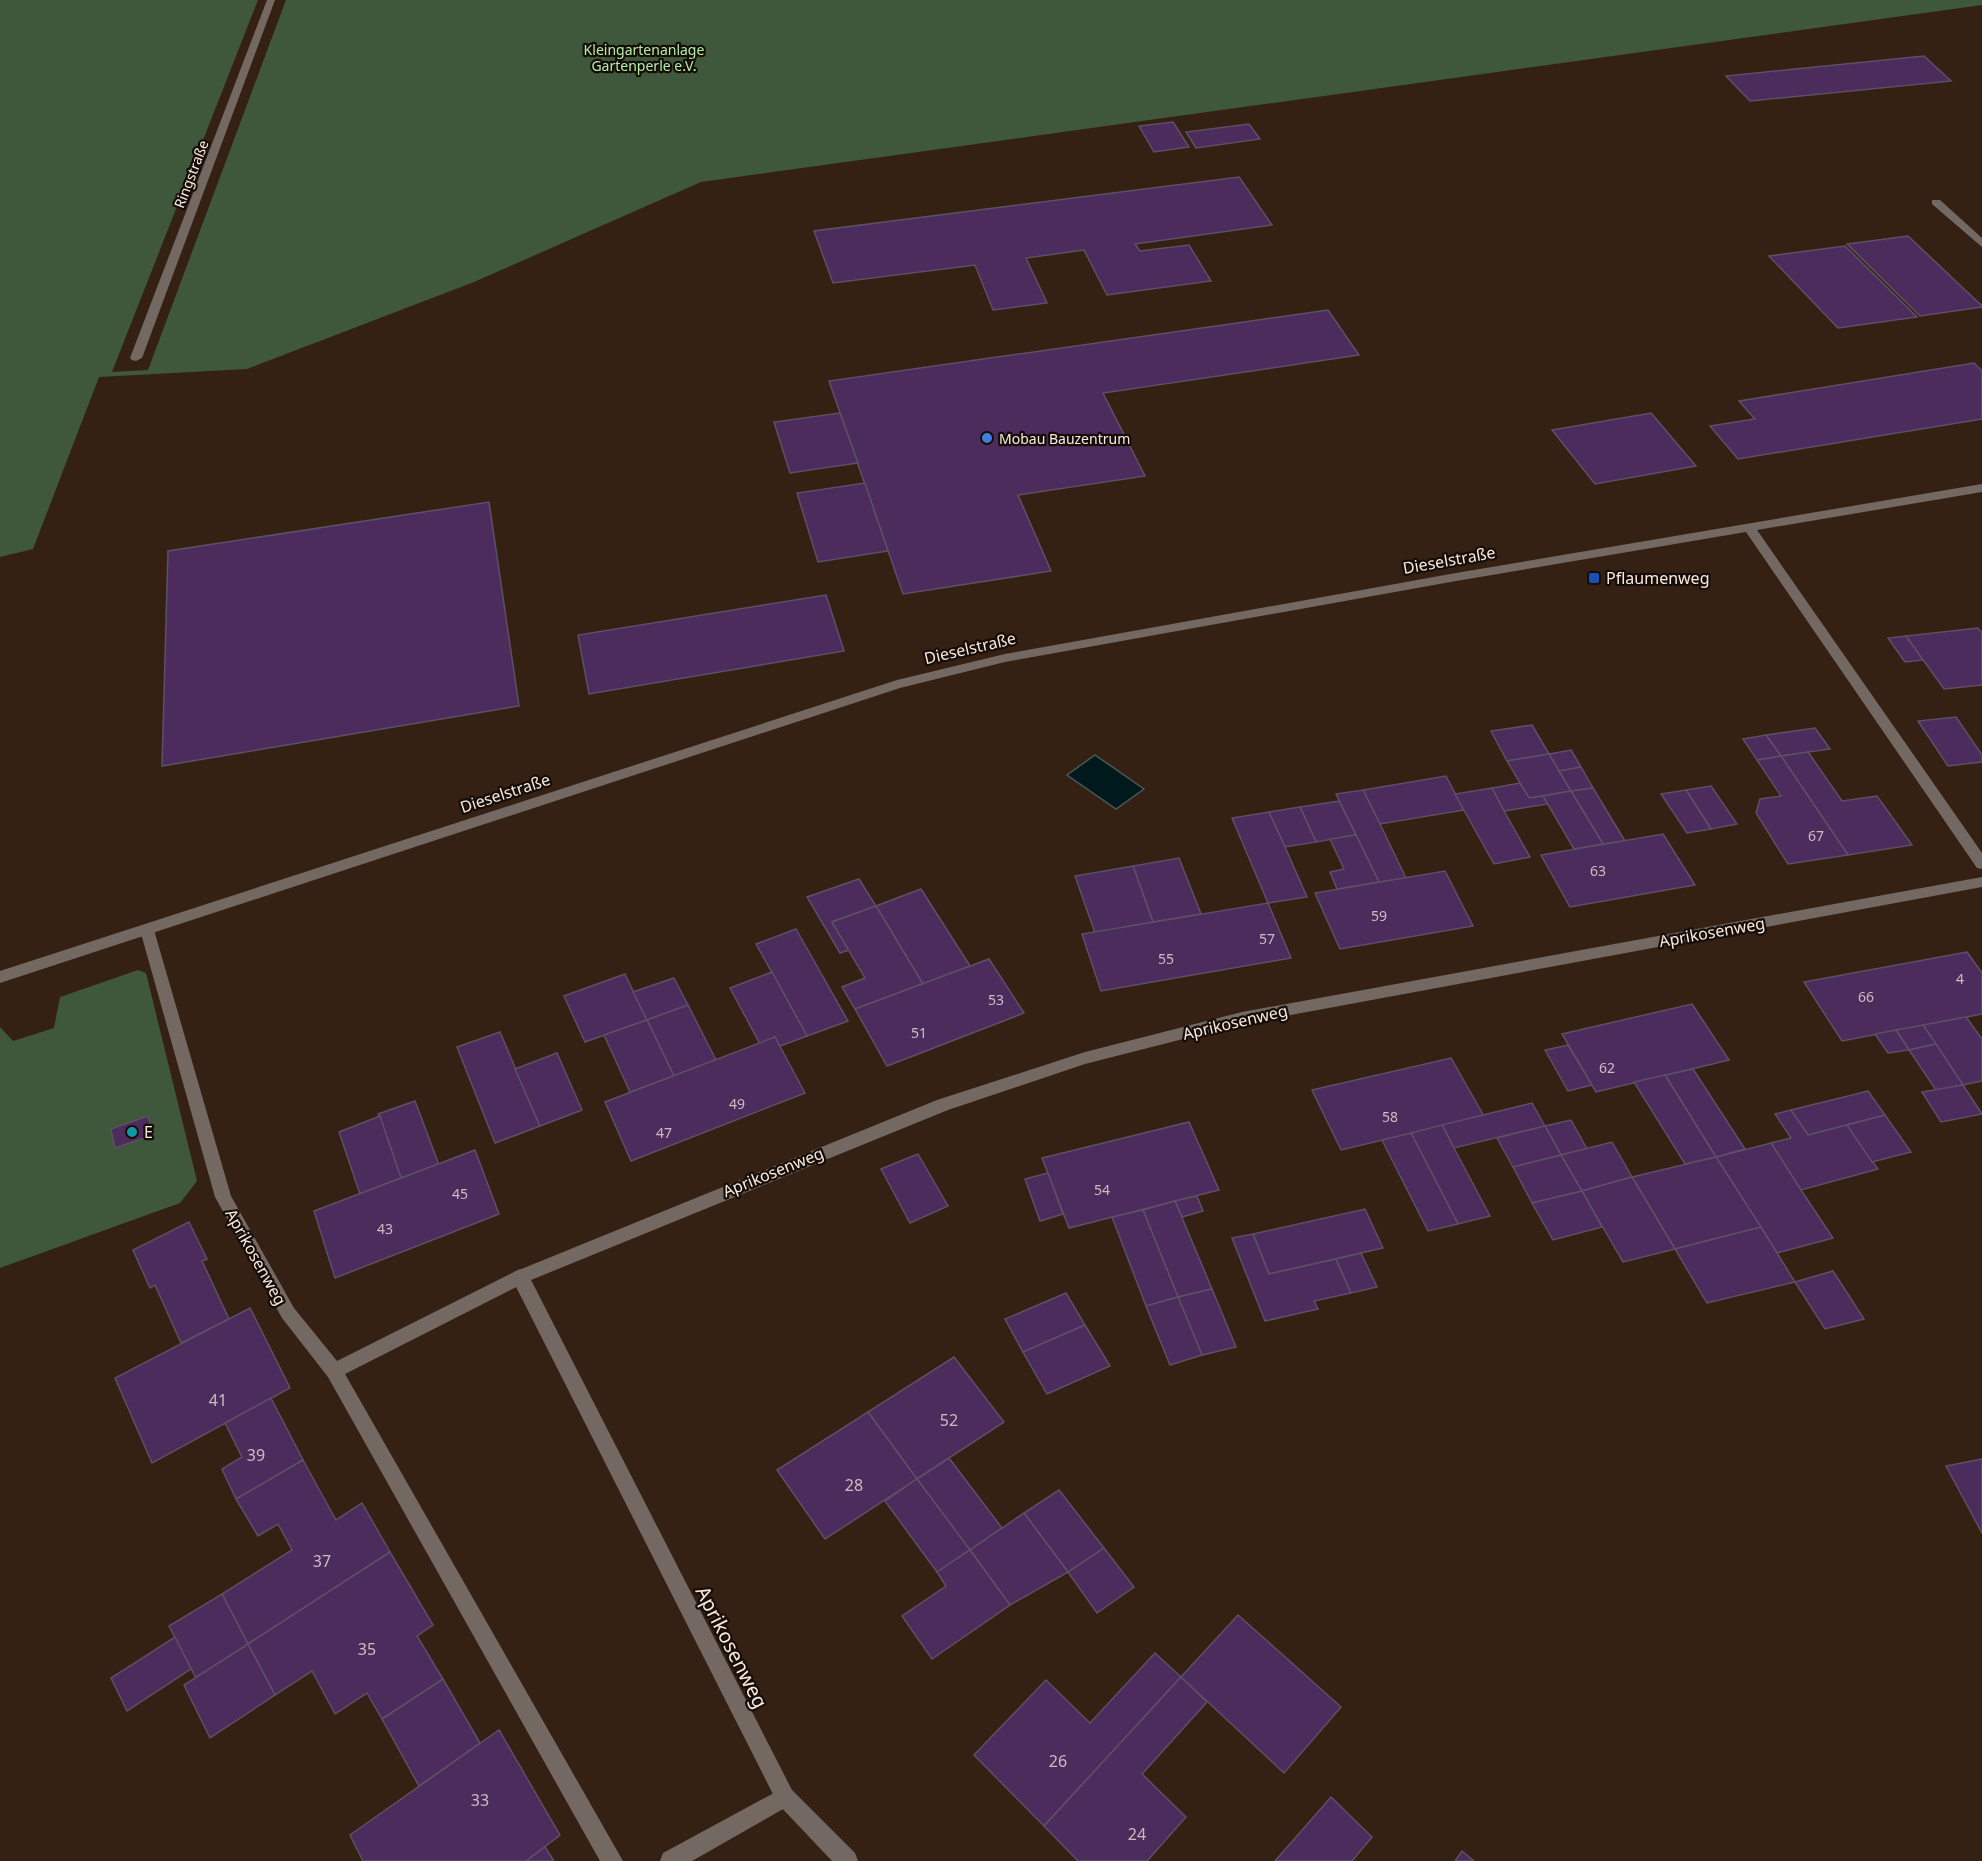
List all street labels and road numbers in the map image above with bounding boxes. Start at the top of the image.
street label: Ringstraße [169,137,213,211]
street label: Dieselstraße [1401,541,1497,579]
street label: Dieselstraße [922,627,1018,669]
street label: Dieselstraße [457,768,553,818]
street label: Aprikosenweg [1657,912,1767,952]
street label: Aprikosenweg [1180,999,1290,1045]
street label: Aprikosenweg [719,1142,827,1202]
street label: Aprikosenweg [220,1205,292,1309]
street label: Aprikosenweg [690,1581,774,1713]

